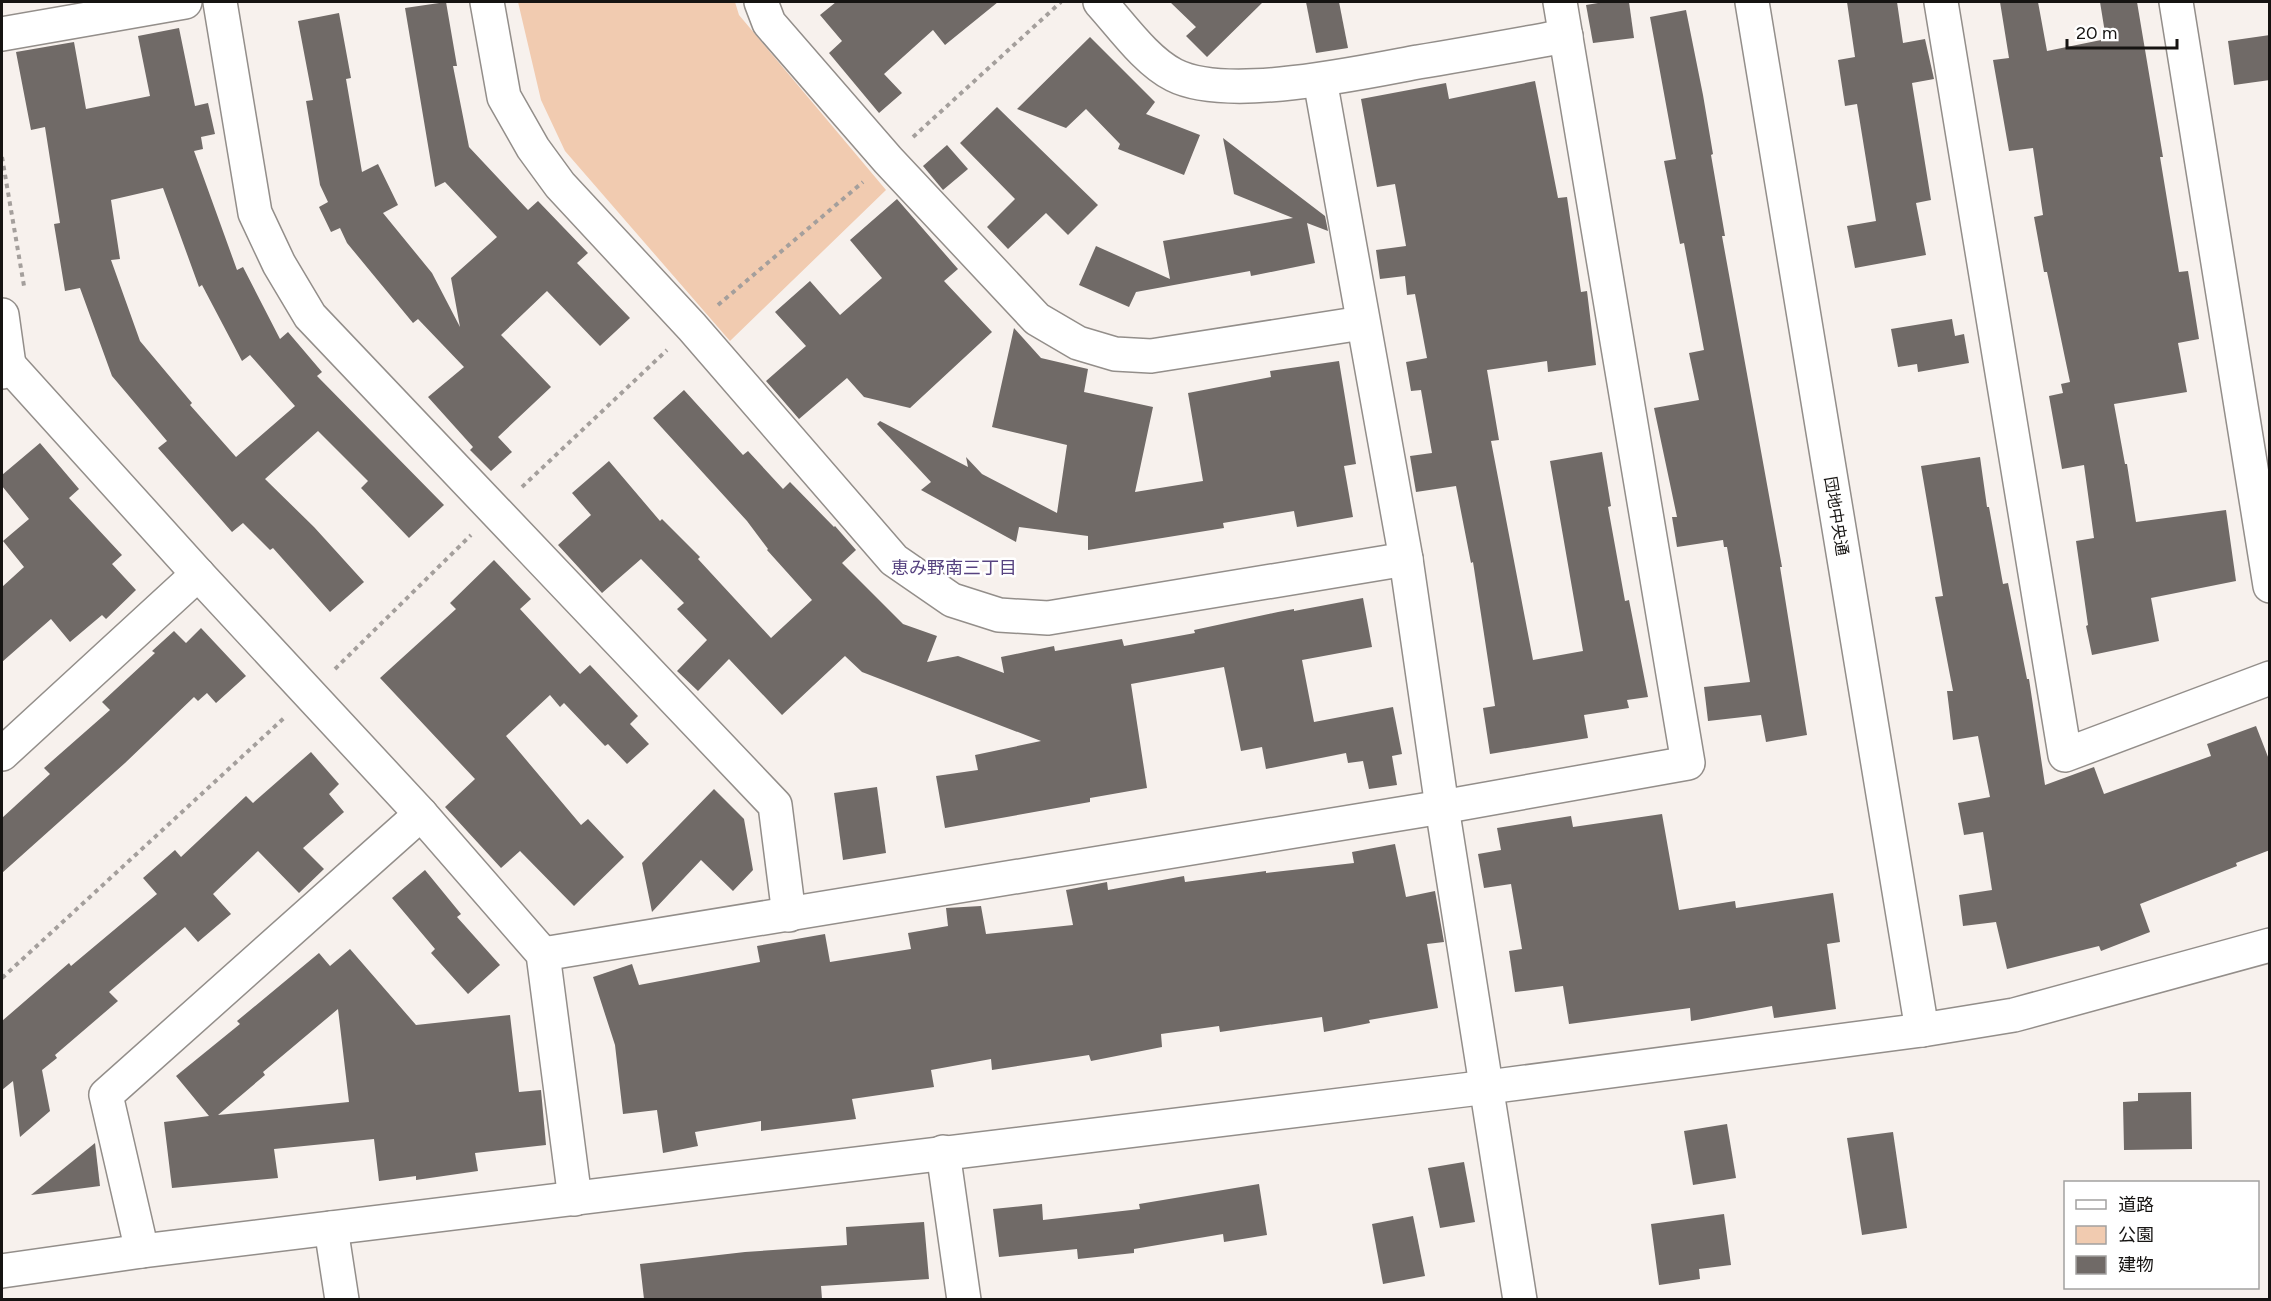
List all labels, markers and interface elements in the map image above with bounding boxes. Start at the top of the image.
scale bar [2067,12,2176,50]
text: 20 m [2076,22,2117,44]
street label: 団地中央通 [1821,475,1852,557]
district label: 恵み野南三丁目 [891,557,1017,579]
legend [2064,1181,2259,1289]
text: 道路 [2118,1194,2154,1216]
text: 公園 [2118,1224,2154,1246]
text: 建物 [2118,1254,2154,1276]

